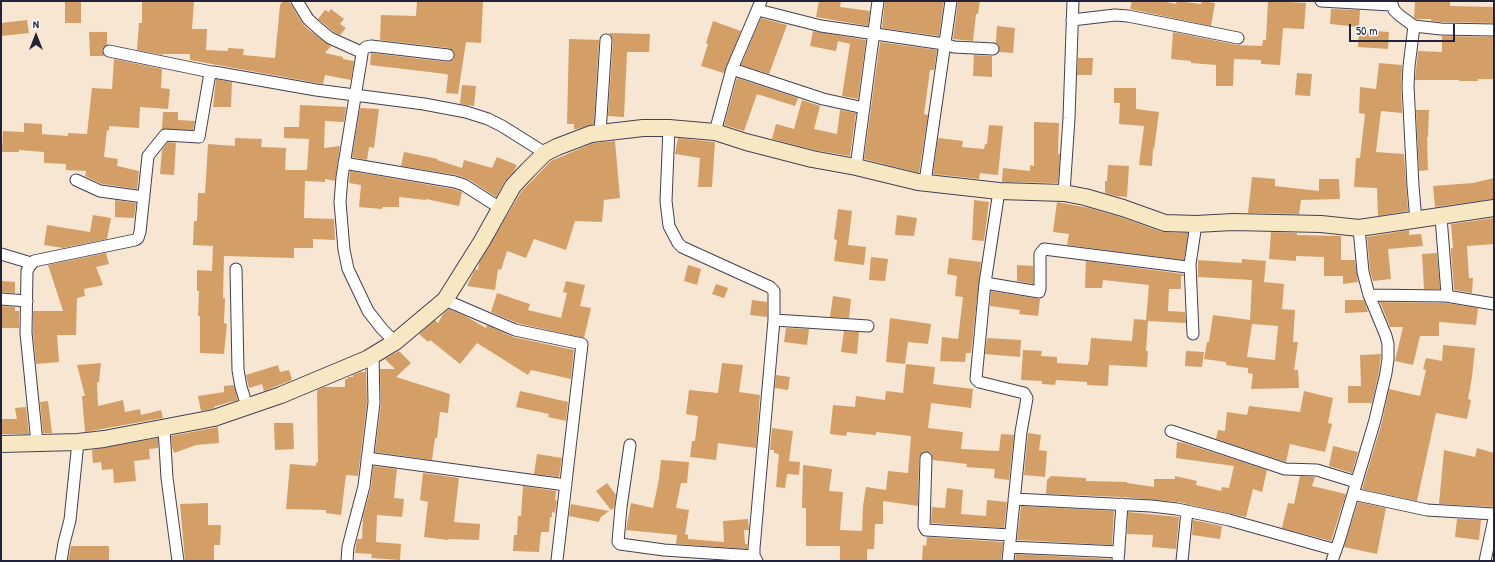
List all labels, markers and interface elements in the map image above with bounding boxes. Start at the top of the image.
north arrow [16,16,56,56]
scale bar [1351,16,1457,42]
text: N [33,17,39,31]
text: 50 m [1356,22,1377,39]

